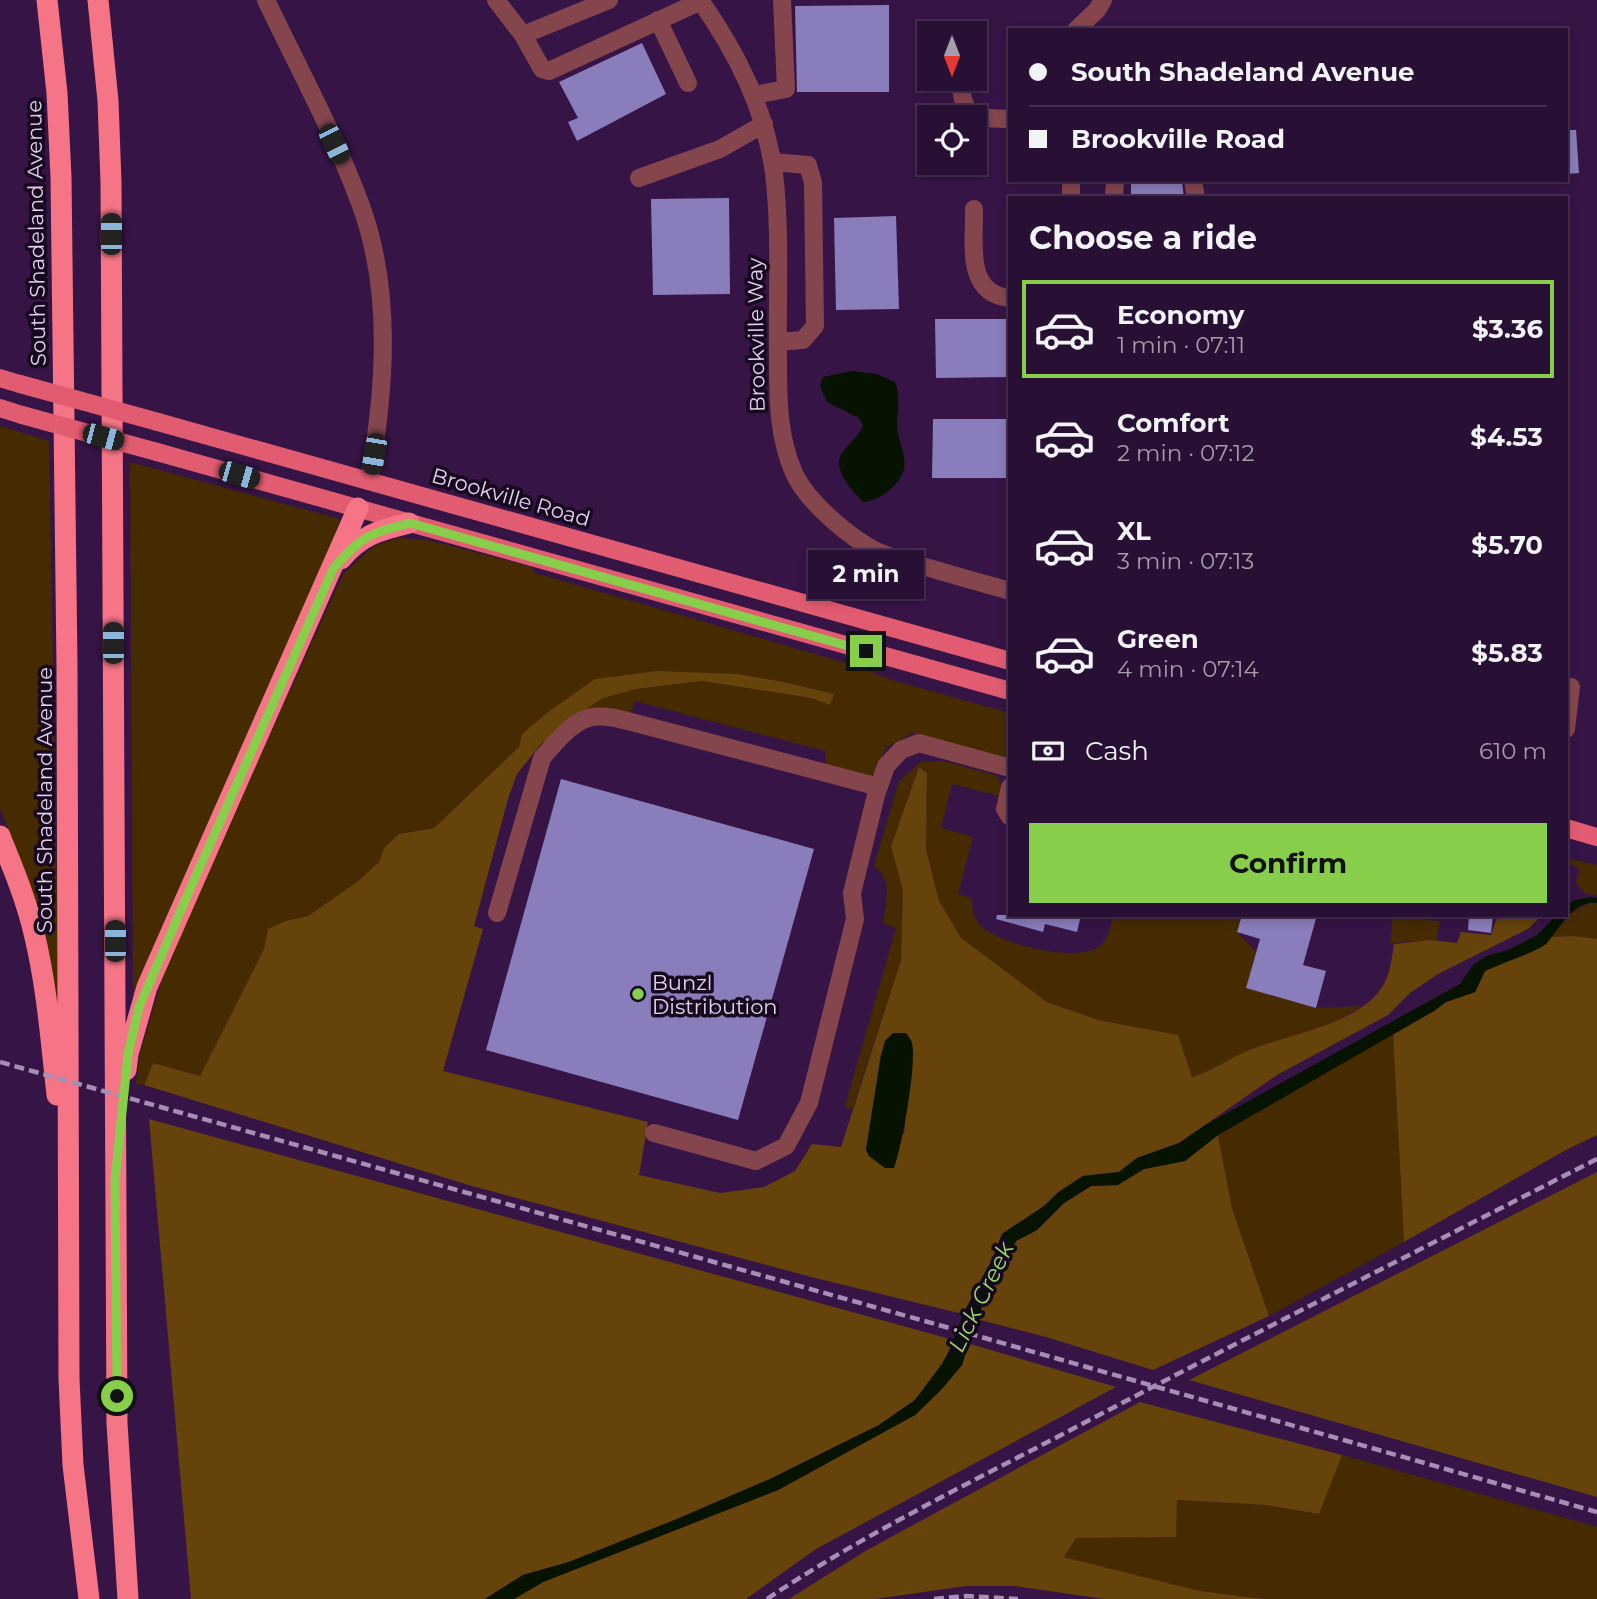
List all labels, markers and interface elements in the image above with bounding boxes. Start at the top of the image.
north arrow [917,21,987,91]
map controls [917,21,987,175]
text: South Shadeland Avenue [1071,56,1414,88]
street label: South Shadeland Avenue [21,100,51,366]
button: locate [917,105,987,175]
car [316,121,353,167]
text: Brookville Road [1071,123,1285,155]
car [101,213,122,255]
text: Choose a ride [1029,218,1257,257]
street label: Brookville Way [742,257,770,412]
icon: car [1033,298,1096,361]
text: Economy [1117,299,1244,331]
text: $3.36 [1472,313,1543,345]
text: 1 min · 07:11 [1117,331,1245,359]
icon: car [1033,406,1096,469]
text: Comfort [1117,407,1229,439]
car [80,421,127,453]
text: $4.53 [1470,421,1543,453]
car [361,431,388,477]
text: 2 min · 07:12 [1117,439,1254,467]
car [216,459,263,491]
street label: Brookville Road [429,462,593,532]
icon: car [1033,514,1096,577]
text: XL [1117,515,1151,547]
text: $5.70 [1471,529,1543,561]
text: 3 min · 07:13 [1117,547,1254,575]
callout: 2 min [808,550,924,598]
text: 2 min [832,560,900,588]
car [103,622,124,664]
icon: car [1033,622,1096,685]
text: Green [1117,623,1199,655]
route end [850,635,882,667]
text: $5.83 [1471,637,1543,669]
text: 4 min · 07:14 [1117,655,1259,683]
street label: South Shadeland Avenue [32,667,57,933]
icon: cash [1029,732,1067,770]
text: Cash [1085,735,1149,767]
text: 610 m [1479,737,1547,765]
button: Confirm [1029,823,1547,903]
car [105,920,126,962]
place label: Bunzl Distribution [652,970,778,1019]
marker: Bunzl Distribution [630,986,646,1002]
water label: Lick Creek [942,1236,1020,1357]
route start [101,1380,133,1412]

